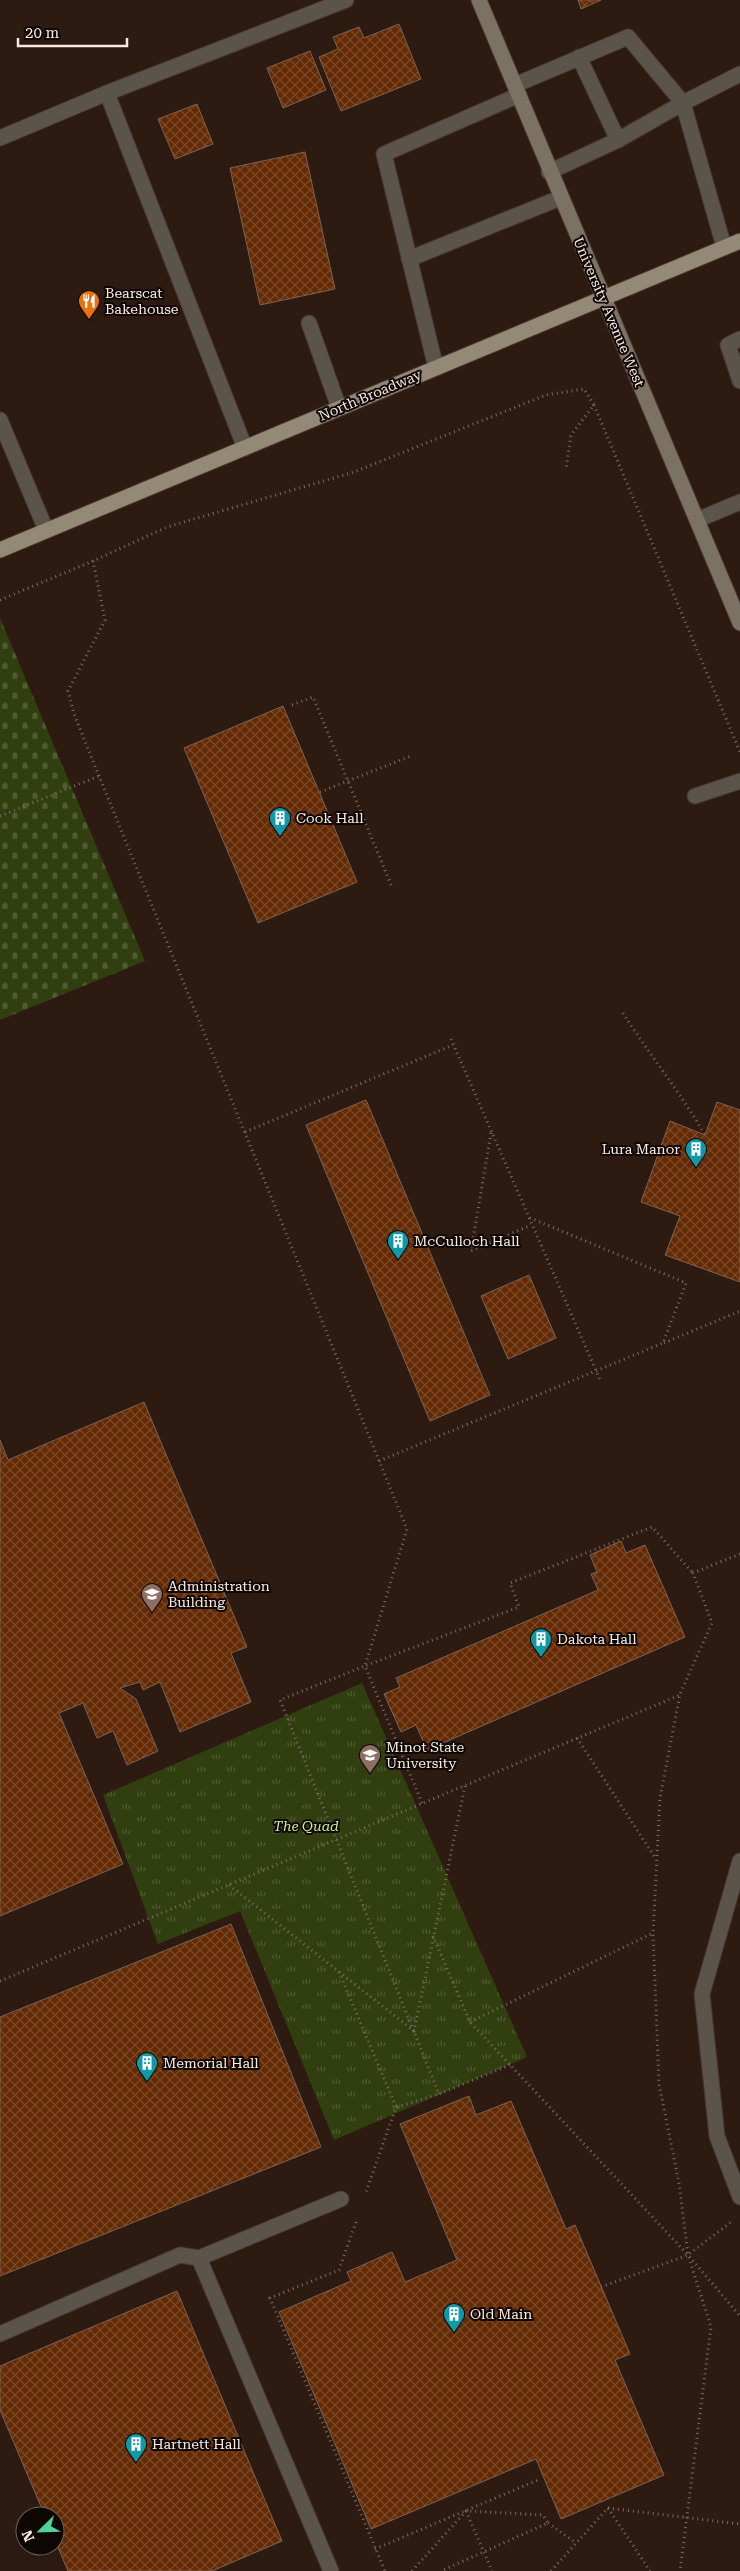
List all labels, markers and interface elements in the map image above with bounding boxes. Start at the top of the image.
scale bar [18,15,126,47]
text: 20 m [25,24,60,42]
street label: University Avenue West [570,235,648,389]
place label: Bearscat Bakehouse [105,285,179,317]
restaurant icon: Bearscat Bakehouse [77,289,101,320]
street label: North Broadway [316,366,424,424]
building icon: Cook Hall [268,806,292,837]
place label: Cook Hall [296,810,364,826]
building icon: Lura Manor [684,1137,708,1168]
place label: Lura Manor [602,1141,680,1157]
building icon: McCulloch Hall [386,1229,410,1260]
place label: McCulloch Hall [414,1233,520,1249]
place label: Administration Building [168,1578,270,1610]
school or university icon: Administration Building [140,1582,164,1613]
building icon: Dakota Hall [529,1627,553,1658]
place label: Dakota Hall [557,1631,637,1647]
place label: Minot State University [386,1739,465,1771]
school or university icon: Minot State University [358,1743,382,1774]
park label: The Quad [273,1818,339,1834]
building icon: Memorial Hall [135,2051,159,2082]
place label: Memorial Hall [163,2055,259,2071]
building icon: Old Main [442,2302,466,2333]
place label: Old Main [470,2306,532,2322]
building icon: Hartnett Hall [124,2432,148,2463]
place label: Hartnett Hall [152,2436,242,2452]
north arrow [15,2506,65,2556]
text: N [18,2528,38,2544]

